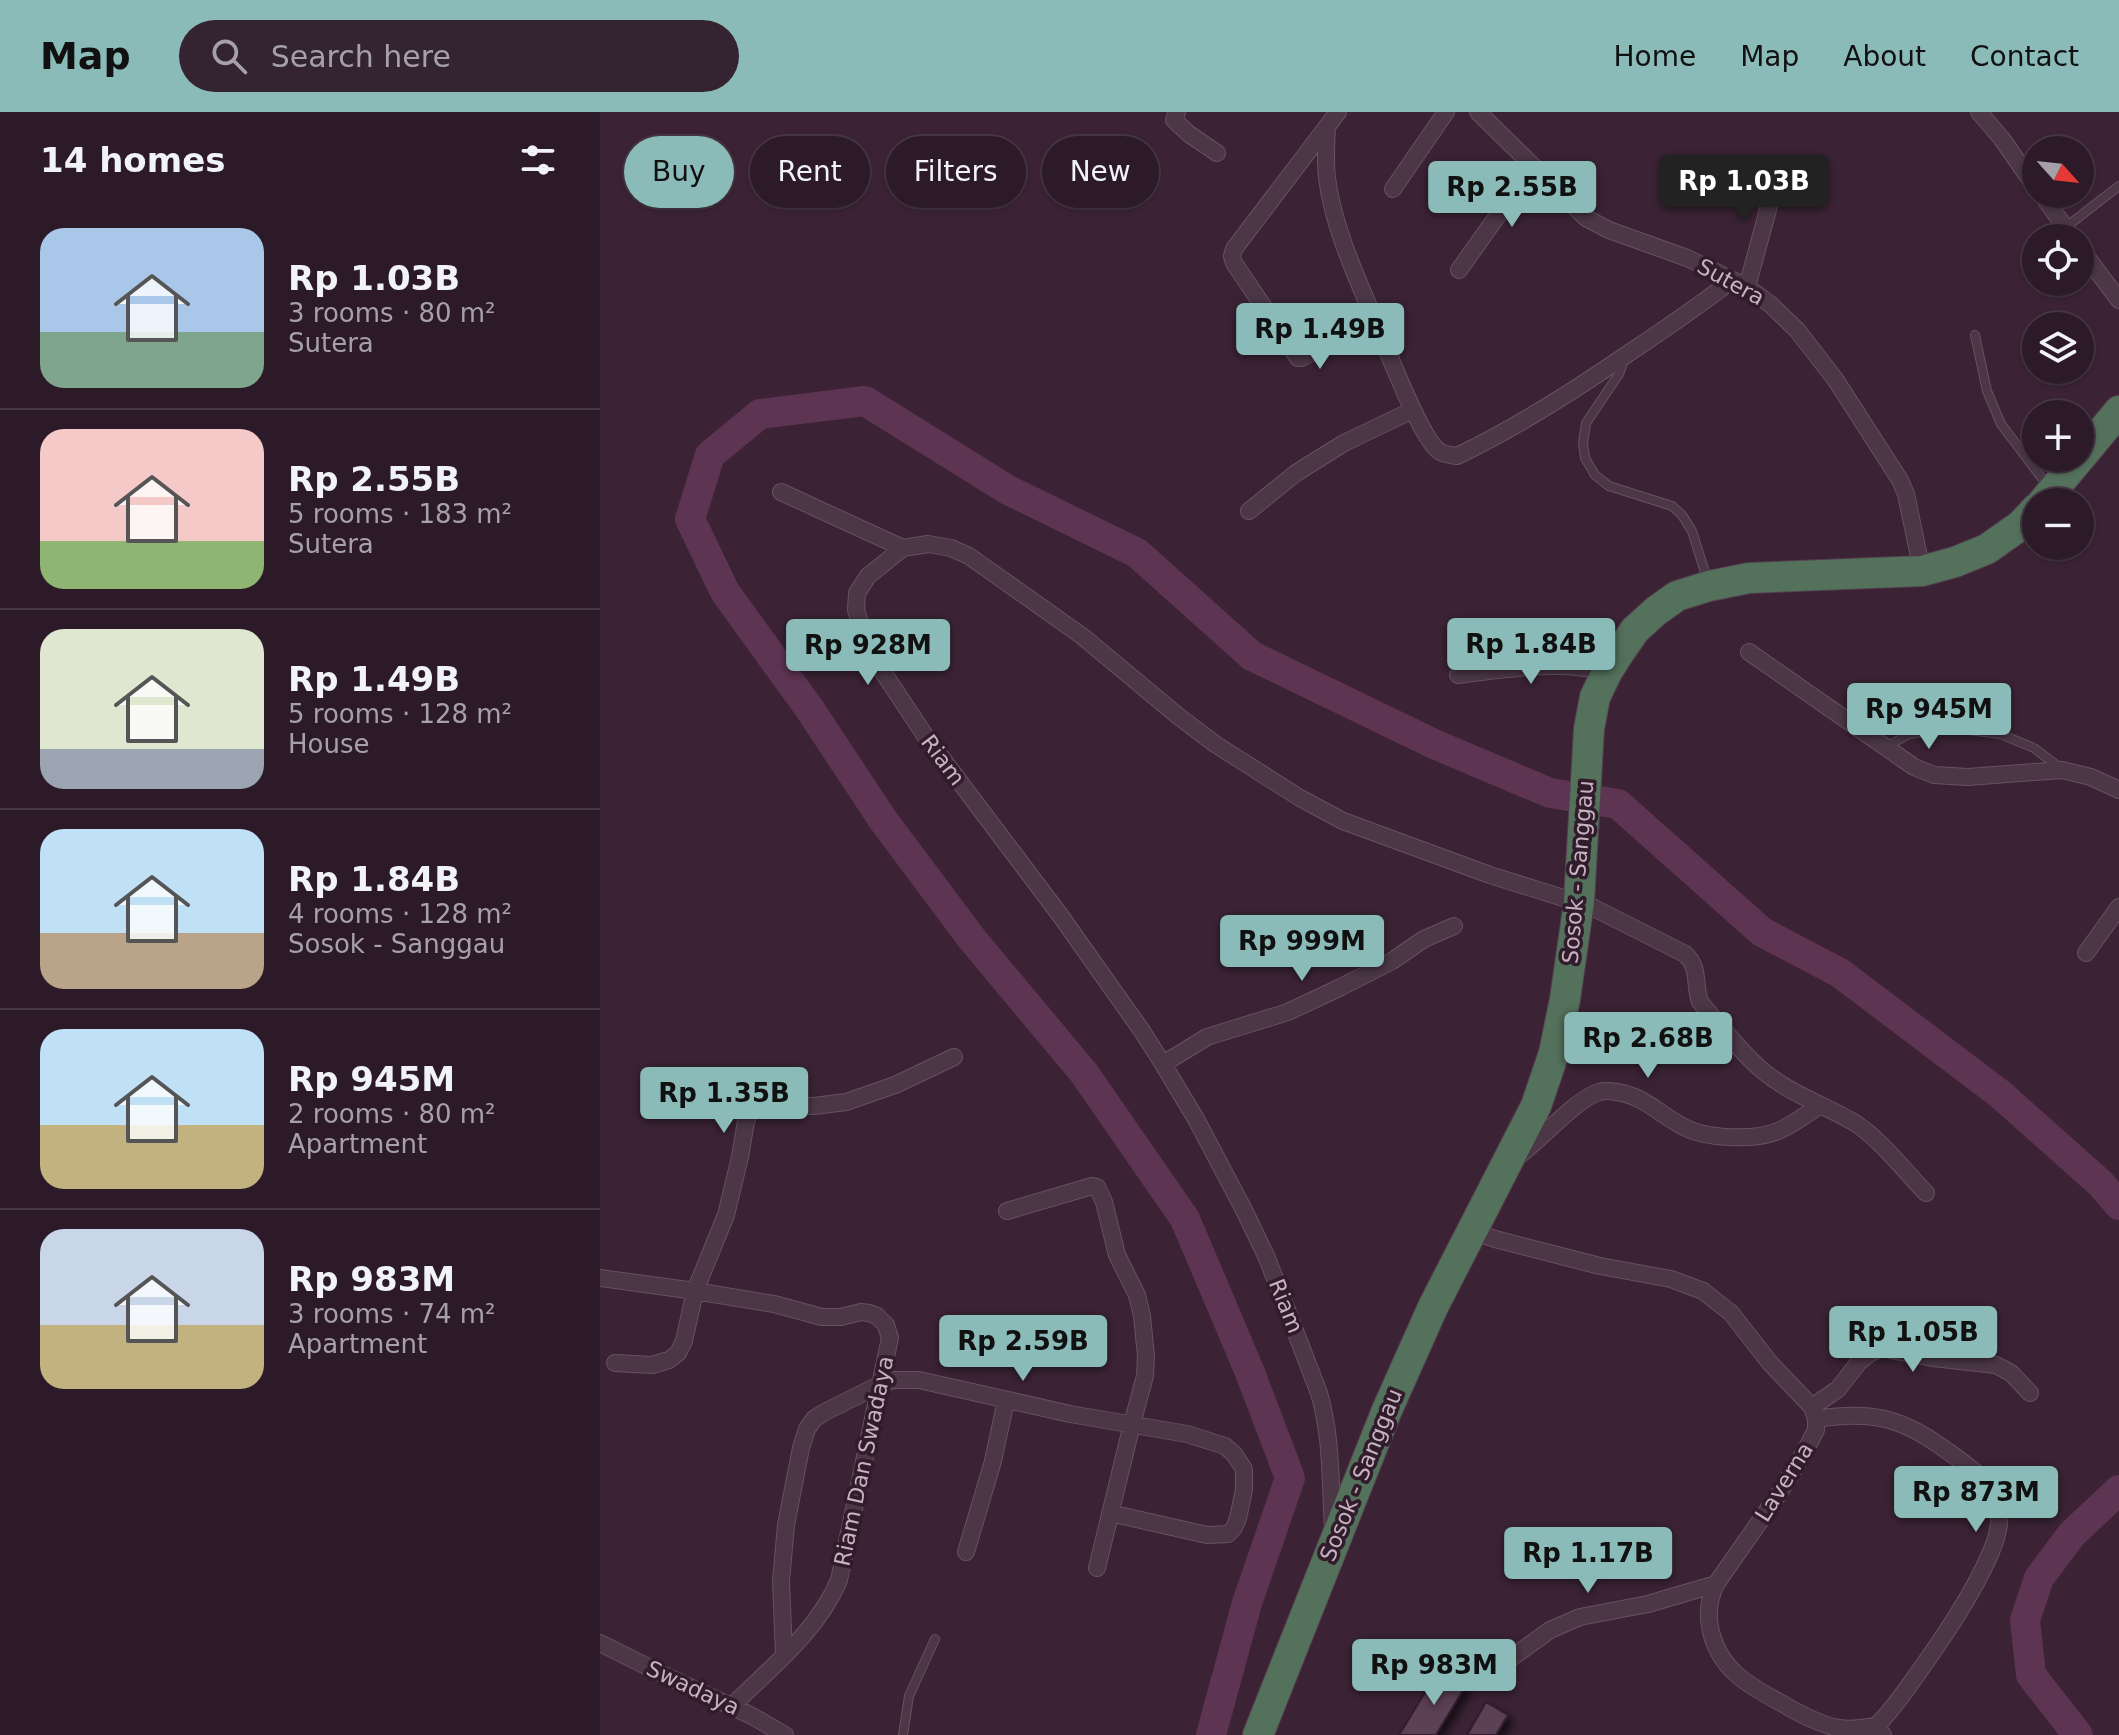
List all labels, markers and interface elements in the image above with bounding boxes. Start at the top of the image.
search box [179,20,739,92]
text: Map [40,34,131,78]
icon: search [207,34,251,78]
text: Search here [271,39,451,74]
text: Home [1613,40,1696,73]
text: Map [1740,40,1799,73]
text: About [1843,40,1926,73]
text: Contact [1970,40,2079,73]
chip: Buy [624,136,734,208]
chip: Rent [750,136,870,208]
chip: Filters [886,136,1026,208]
chip: New [1042,136,1159,208]
north arrow [2022,136,2094,208]
map controls [2022,136,2094,560]
icon: filters [516,138,560,182]
text: 14 homes [40,140,225,180]
pin: Rp 1.03B [1661,155,1827,223]
pin: Rp 2.55B [1429,161,1595,229]
text: Rp 1.03B [1678,166,1810,196]
text: Rp 2.55B [1446,172,1578,202]
button: locate [2022,224,2094,296]
street label: Sutera [1693,253,1769,311]
text: Rp 1.03B [288,258,460,298]
icon: home [104,260,200,356]
text: 3 rooms · 80 m² [288,298,496,328]
pin: Rp 1.49B [1237,303,1403,371]
button: layers [2022,312,2094,384]
text: Rp 1.49B [1254,314,1386,344]
text: Sutera [288,328,374,358]
button: + [2022,400,2094,472]
text: Rp 2.55B [288,459,460,499]
icon: home [104,461,200,557]
button: − [2022,488,2094,560]
text: 5 rooms · 183 m² [288,499,512,529]
text: Sutera [288,529,374,559]
pin: Rp 1.84B [1448,618,1614,686]
pin: Rp 928M [794,619,942,687]
text: Rp 1.84B [1465,629,1597,659]
text: Rp 928M [804,630,932,660]
text: Rp 1.49B [288,659,460,699]
icon: home [104,661,200,757]
pin: Rp 945M [1855,683,2003,751]
text: Rp 945M [1865,694,1993,724]
text: 5 rooms · 128 m² [288,699,512,729]
text: House [288,729,369,759]
street label: Riam [916,730,970,790]
street label: Sosok - Sanggau [1558,779,1598,965]
text: Rp 1.84B [288,859,460,899]
icon: home [104,861,200,957]
text: 4 rooms · 128 m² [288,899,512,929]
pin: Rp 999M [1228,915,1376,983]
text: Rp 999M [1238,926,1366,956]
text: Sosok - Sanggau [288,929,505,959]
pin: Rp 2.68B [1565,1012,1731,1080]
text: Rp 2.68B [1582,1023,1714,1053]
text: Rp 945M [288,1059,455,1099]
icon: home [104,1061,200,1157]
pin: Rp 1.35B [641,1067,807,1135]
text: Rp 1.35B [658,1078,790,1108]
text: 2 rooms · 80 m² [288,1099,496,1129]
text: Apartment [288,1129,427,1159]
text: Rp 983M [288,1259,455,1299]
icon: home [104,1261,200,1357]
street label: Riam [1264,1275,1308,1337]
text: 3 rooms · 74 m² [288,1299,496,1329]
pin: Rp 1.05B [1830,1306,1996,1374]
pin: Rp 2.59B [940,1315,1106,1383]
text: Rp 1.05B [1847,1317,1979,1347]
text: Rp 2.59B [957,1326,1089,1356]
text: Apartment [288,1329,427,1359]
street label: Riam Dan Swadaya [830,1354,898,1568]
street label: Sosok - Sanggau [1315,1385,1407,1565]
street label: Laverna [1750,1438,1818,1526]
pin: Rp 873M [1902,1466,2050,1534]
text: Rp 873M [1912,1477,2040,1507]
pin: Rp 1.17B [1505,1527,1671,1595]
text: Rp 1.17B [1522,1538,1654,1568]
pin: Rp 983M [1360,1639,1508,1707]
text: Rp 983M [1370,1650,1498,1680]
street label: Swadaya [643,1656,743,1720]

